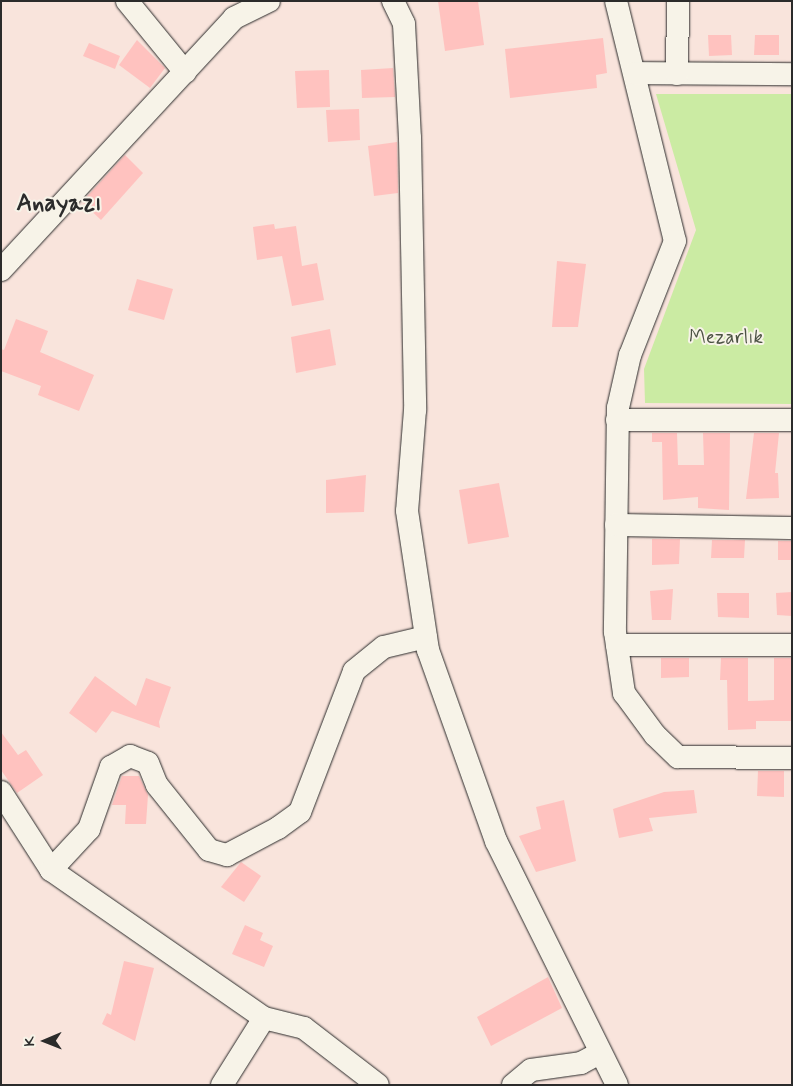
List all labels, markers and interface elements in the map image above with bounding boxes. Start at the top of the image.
district label: Anayazı [17,190,101,218]
park label: Mezarlık [689,327,763,349]
north arrow [20,1016,70,1066]
text: K [21,1036,39,1046]

